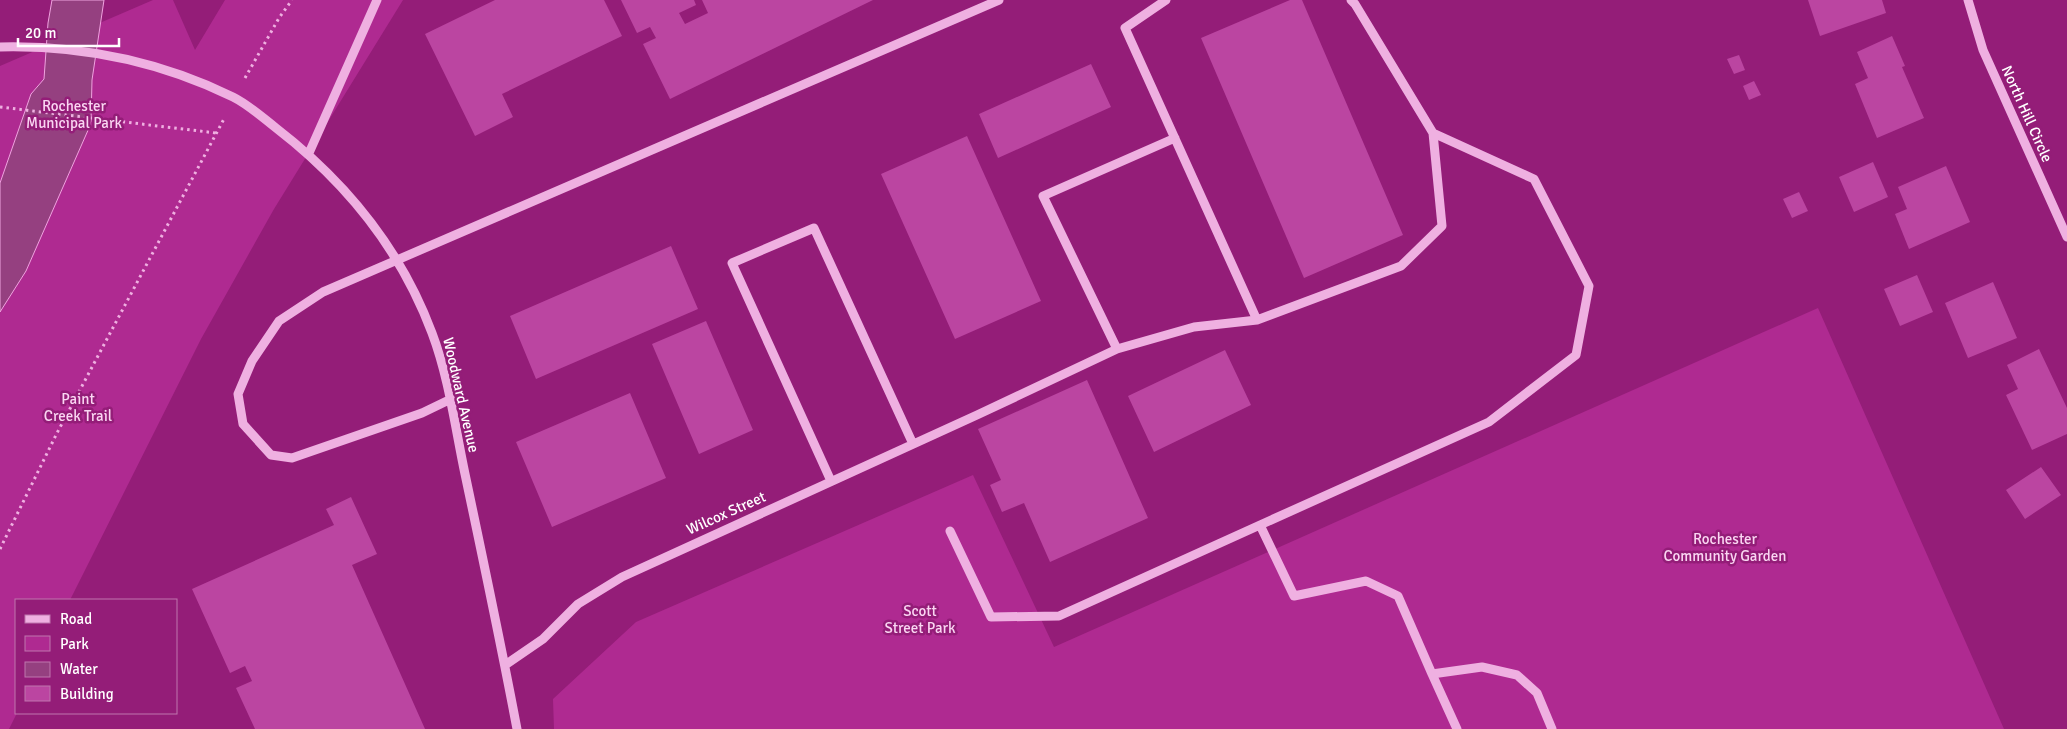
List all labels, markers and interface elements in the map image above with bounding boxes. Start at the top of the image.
scale bar [18,15,119,47]
text: 20 m [25,24,56,42]
street label: North Hill Circle [1998,63,2056,165]
park label: Rochester Municipal Park [26,97,122,132]
street label: Woodward Avenue [439,336,483,454]
park label: Paint Creek Trail [44,390,112,425]
street label: Wilcox Street [684,488,768,538]
park label: Rochester Community Garden [1664,530,1786,565]
legend [15,599,178,714]
park label: Scott Street Park [884,602,956,637]
text: Road [60,610,92,628]
text: Park [60,635,89,653]
text: Water [60,660,98,678]
text: Building [60,685,114,703]

